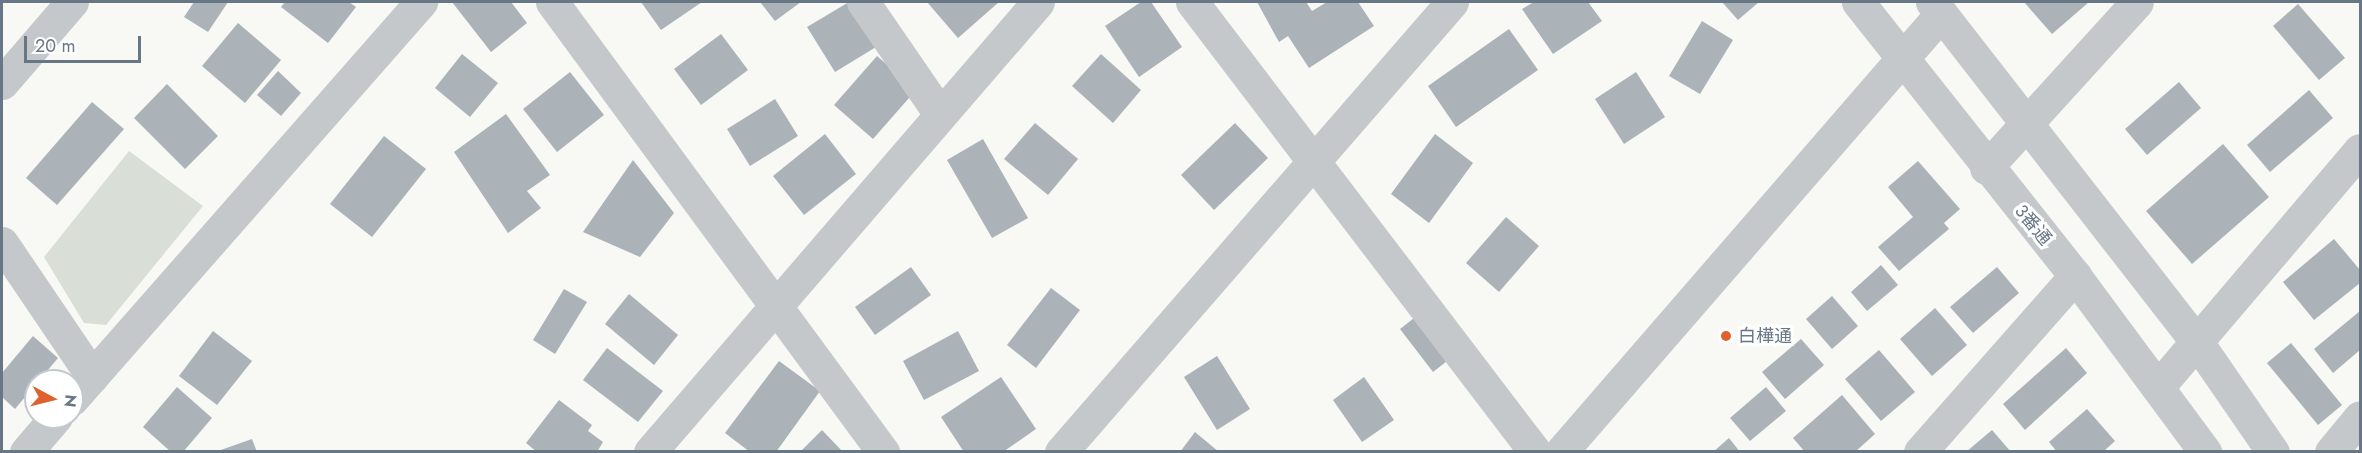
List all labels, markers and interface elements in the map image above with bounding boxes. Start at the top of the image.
scale bar [27,24,144,62]
text: 20 m [35,33,75,59]
street label: 3番通 [2010,201,2056,249]
place label: 白樺通 [1738,325,1792,347]
marker: 白樺通 [1719,329,1733,343]
north arrow [24,369,84,429]
text: N [58,393,83,409]

